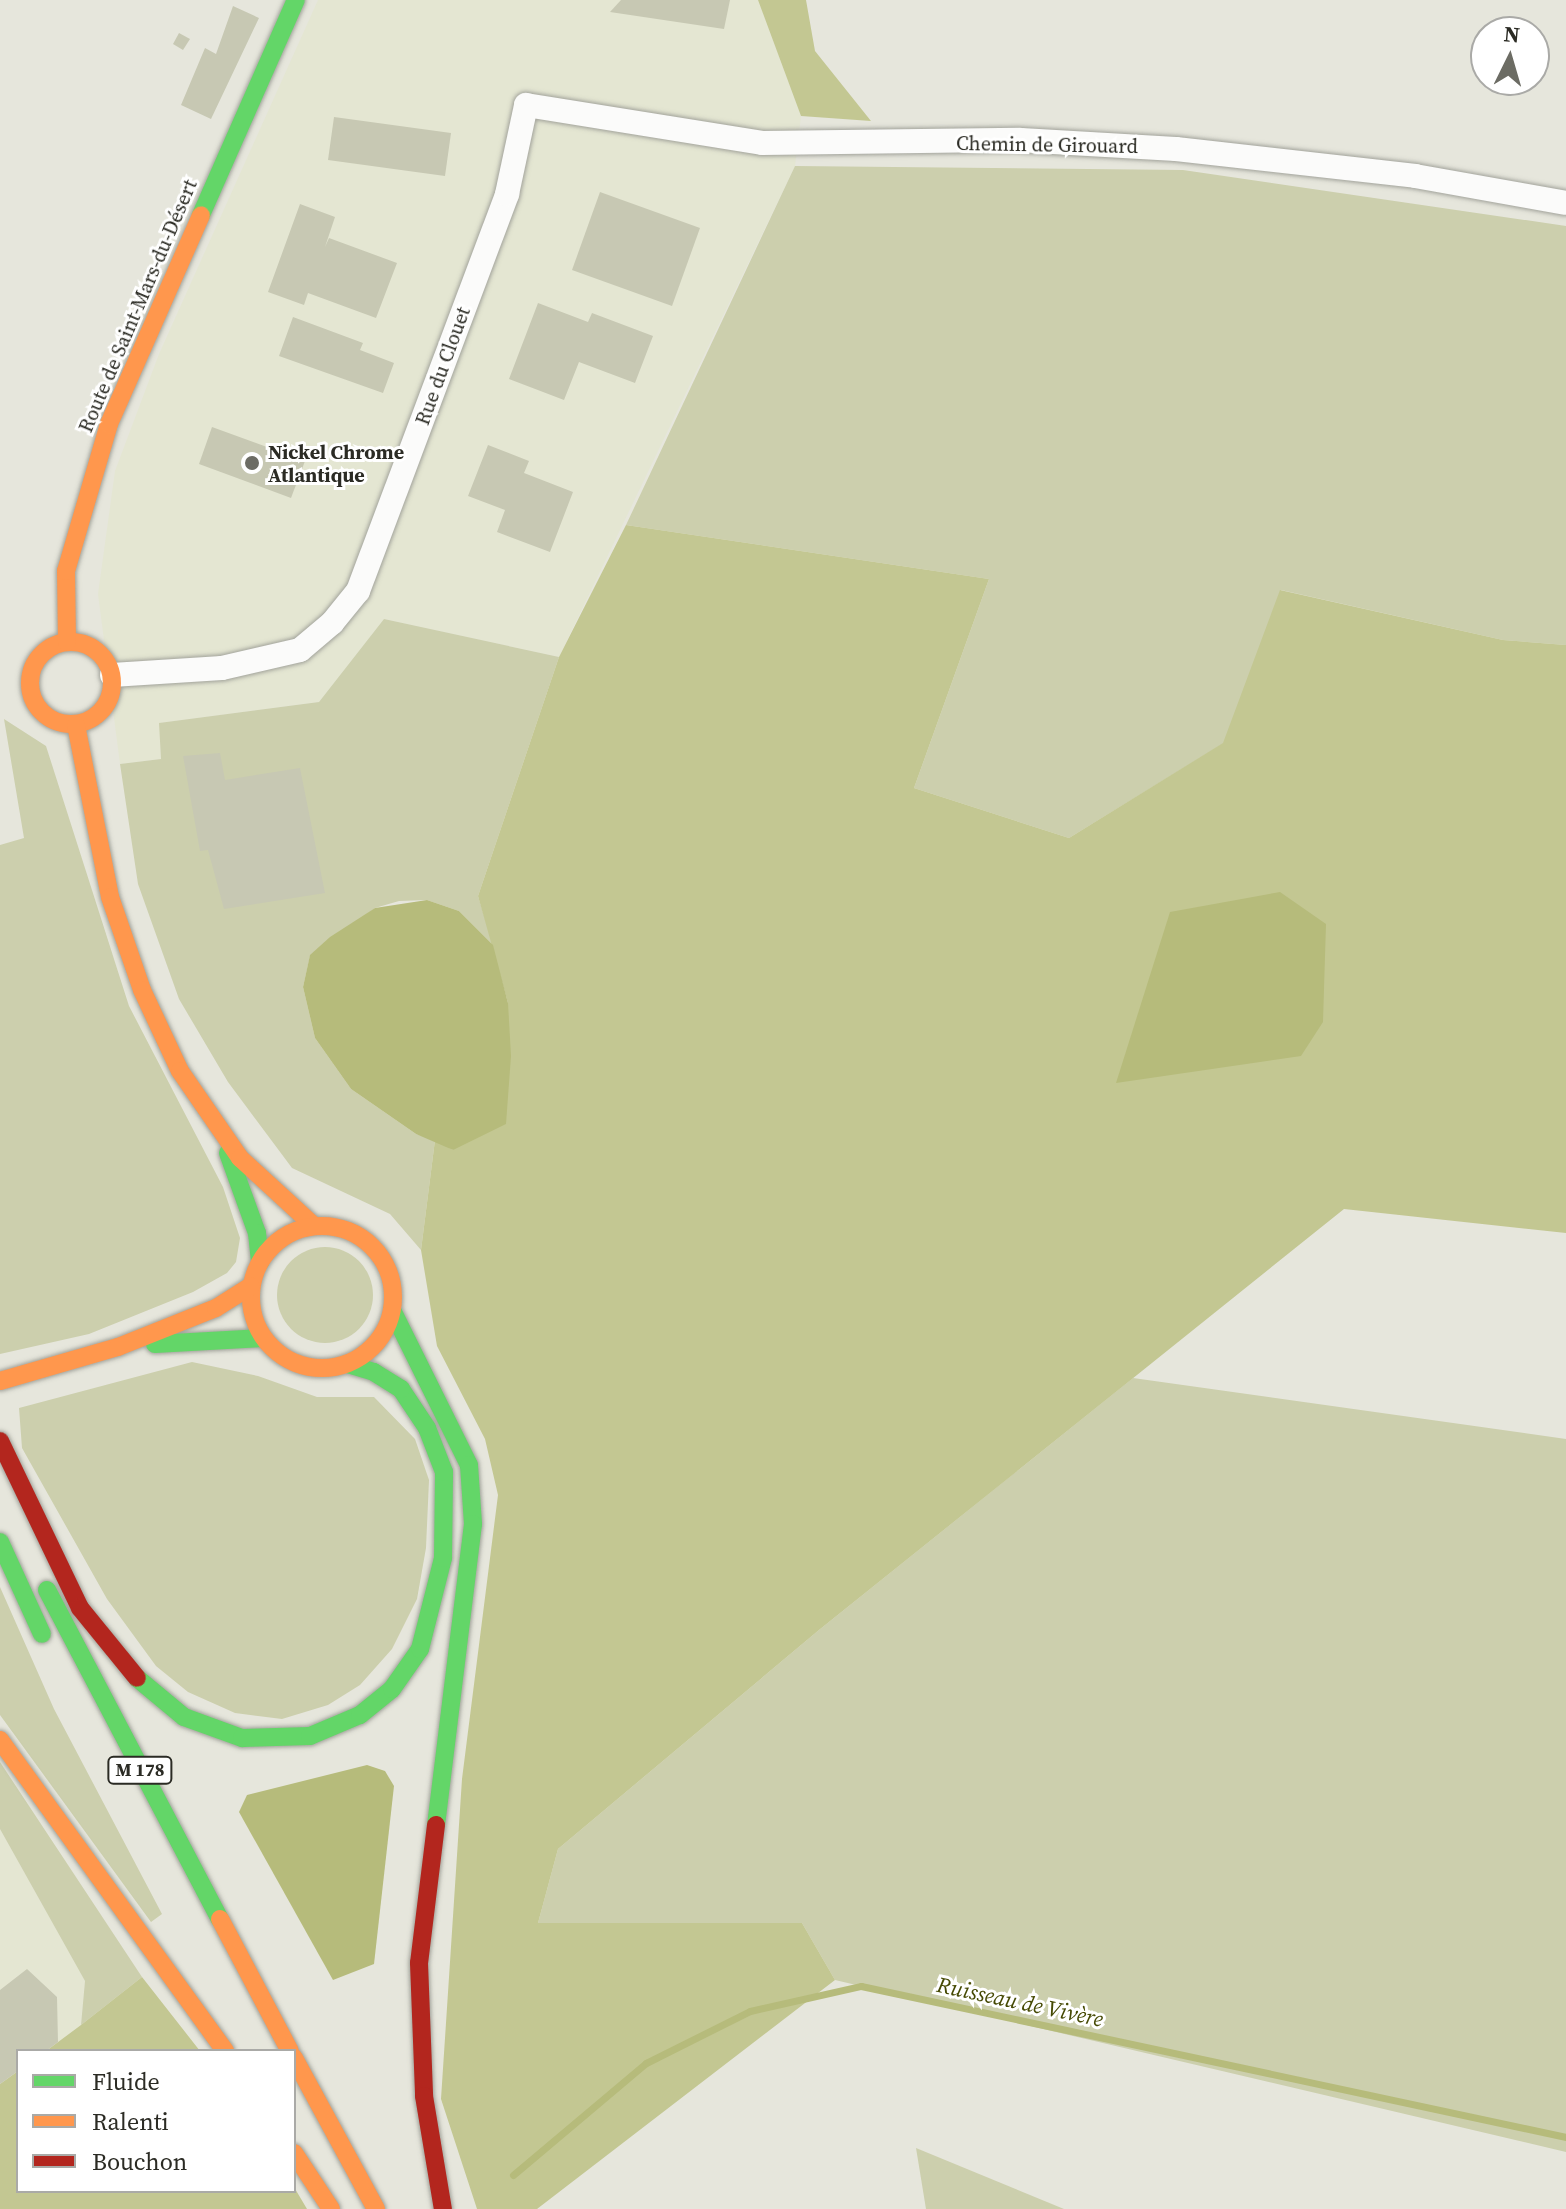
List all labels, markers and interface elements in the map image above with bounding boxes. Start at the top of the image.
north arrow [1470,16,1550,96]
text: N [1503,18,1521,50]
street label: Chemin de Girouard [956,131,1138,159]
street label: Route de Saint-Mars-du-Désert [74,176,202,436]
street label: Rue du Clouet [411,304,475,428]
place label: Nickel Chrome Atlantique [268,440,404,487]
marker: Nickel Chrome Atlantique [243,454,261,472]
road number: M 178 [106,1756,174,1784]
water label: Ruisseau de Vivère [934,1971,1106,2033]
legend [16,2049,296,2193]
text: Fluide [92,2065,160,2098]
text: Ralenti [92,2105,169,2138]
text: Bouchon [92,2145,187,2178]

